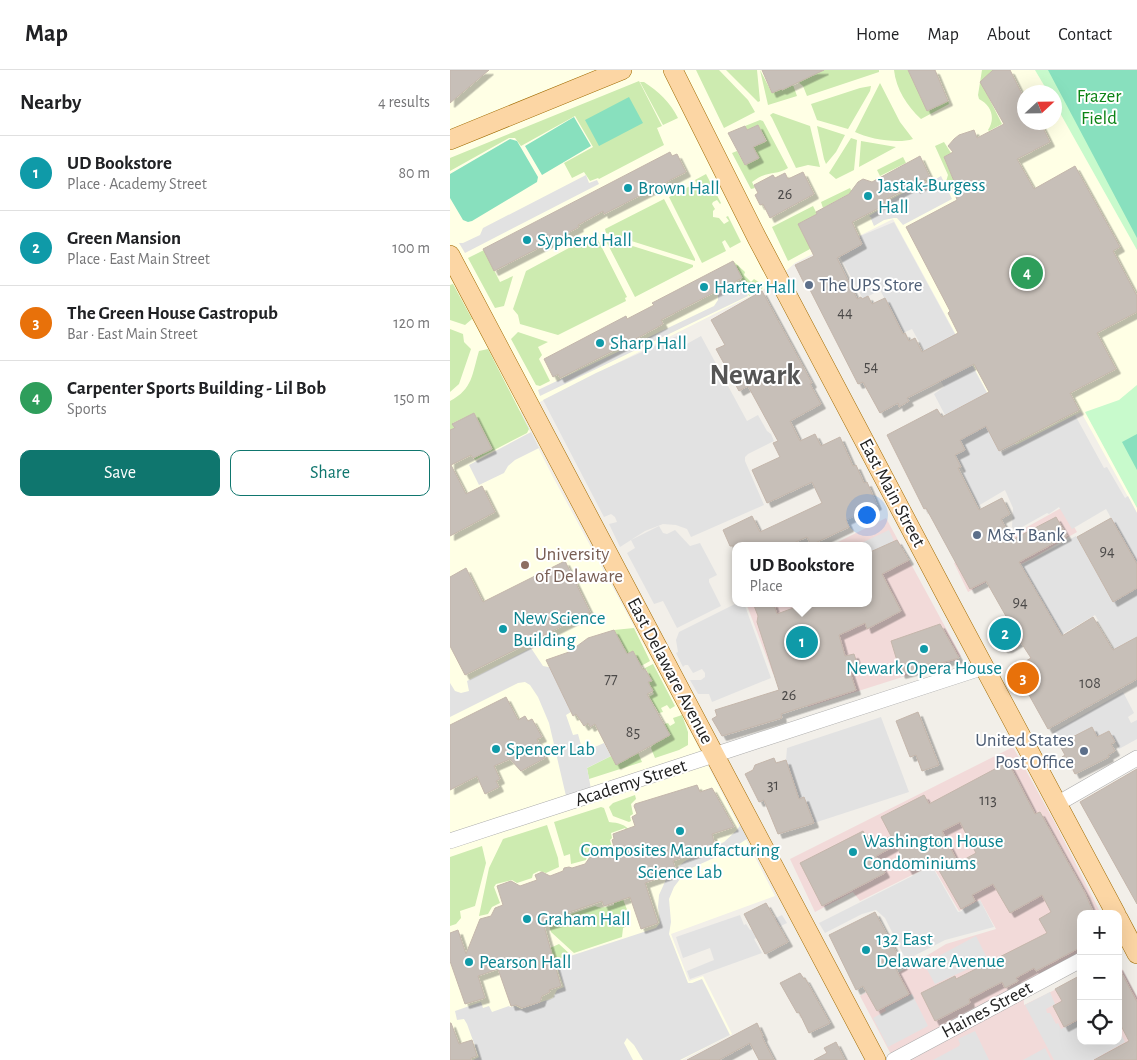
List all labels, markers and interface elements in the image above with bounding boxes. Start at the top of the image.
text: Map [25,22,68,46]
text: Home [856,26,899,44]
text: Map [927,26,959,44]
text: About [987,26,1030,44]
text: Contact [1058,26,1112,44]
north arrow [1017,85,1062,130]
park label: Frazer Field [1077,87,1121,128]
text: Nearby [20,92,81,113]
text: 4 results [378,94,430,110]
text: UD Bookstore [67,154,172,173]
text: 1 [33,165,39,181]
text: 80 m [399,165,430,181]
text: Place · Academy Street [67,176,207,192]
place label: Jastak-Burgess Hall [878,176,985,217]
place label: Brown Hall [638,179,720,198]
marker: Brown Hall [622,182,634,194]
house number: 26 [778,186,792,202]
marker: Jastak-Burgess Hall [862,190,874,202]
text: Green Mansion [67,229,181,248]
place label: Sypherd Hall [537,231,632,250]
marker: Sypherd Hall [521,234,533,246]
text: 2 [32,240,40,256]
text: 100 m [392,240,430,256]
text: Place · East Main Street [67,251,210,267]
pin: 4 [1011,254,1043,292]
place label: The UPS Store [819,276,923,295]
place label: Harter Hall [714,278,796,297]
marker: The UPS Store [803,279,815,291]
marker: Harter Hall [698,281,710,293]
text: The Green House Gastropub [67,304,278,323]
house number: 44 [837,304,853,320]
text: 3 [33,315,39,331]
text: 120 m [393,315,430,331]
text: Bar · East Main Street [67,326,198,342]
place label: Sharp Hall [610,334,687,353]
marker: Sharp Hall [594,337,606,349]
house number: 54 [864,358,878,374]
district label: Newark [709,361,801,390]
text: Carpenter Sports Building - Lil Bob [67,379,326,398]
text: 4 [32,390,40,406]
text: 150 m [394,390,430,406]
text: Sports [67,401,107,417]
street label: East Main Street [856,436,928,550]
button: Save [20,450,220,496]
button: Share [230,450,430,496]
your location [854,502,880,528]
place label: M&T Bank [987,526,1065,545]
marker: M&T Bank [971,529,983,541]
popup [732,542,872,607]
house number: 94 [1099,543,1115,559]
place label: University of Delaware [535,545,623,586]
text: UD Bookstore [750,556,854,575]
marker: University of Delaware [519,559,531,571]
text: Place [750,578,783,594]
house number: 94 [1012,594,1028,610]
street label: East Delaware Avenue [623,595,717,747]
place label: New Science Building [513,609,605,650]
pin: 2 [989,615,1021,653]
marker: New Science Building [497,623,509,635]
pin: 1 [786,623,818,661]
marker: Newark Opera House [918,643,930,655]
place label: Newark Opera House [846,659,1002,678]
pin: 3 [1007,659,1039,697]
house number: 77 [604,671,618,687]
house number: 108 [1079,675,1101,691]
house number: 26 [782,687,796,703]
house number: 85 [626,724,640,740]
place label: United States Post Office [975,731,1074,772]
place label: Spencer Lab [506,740,595,759]
marker: Spencer Lab [490,743,502,755]
marker: United States Post Office [1078,745,1090,757]
street label: Academy Street [573,756,689,810]
house number: 31 [767,777,779,793]
house number: 113 [979,792,997,808]
marker: Composites Manufacturing Science Lab [674,825,686,837]
place label: Washington House Condominiums [863,832,1004,873]
place label: Composites Manufacturing Science Lab [581,841,780,882]
marker: Washington House Condominiums [847,846,859,858]
place label: Graham Hall [537,910,630,929]
map controls [1077,910,1122,1045]
button: + [1077,910,1122,955]
marker: Graham Hall [521,913,533,925]
place label: 132 East Delaware Avenue [876,930,1005,971]
marker: 132 East Delaware Avenue [860,944,872,956]
place label: Pearson Hall [479,953,571,972]
button: − [1077,955,1122,1000]
marker: Pearson Hall [463,956,475,968]
street label: Haines Street [939,978,1035,1042]
button: locate [1077,1000,1122,1045]

